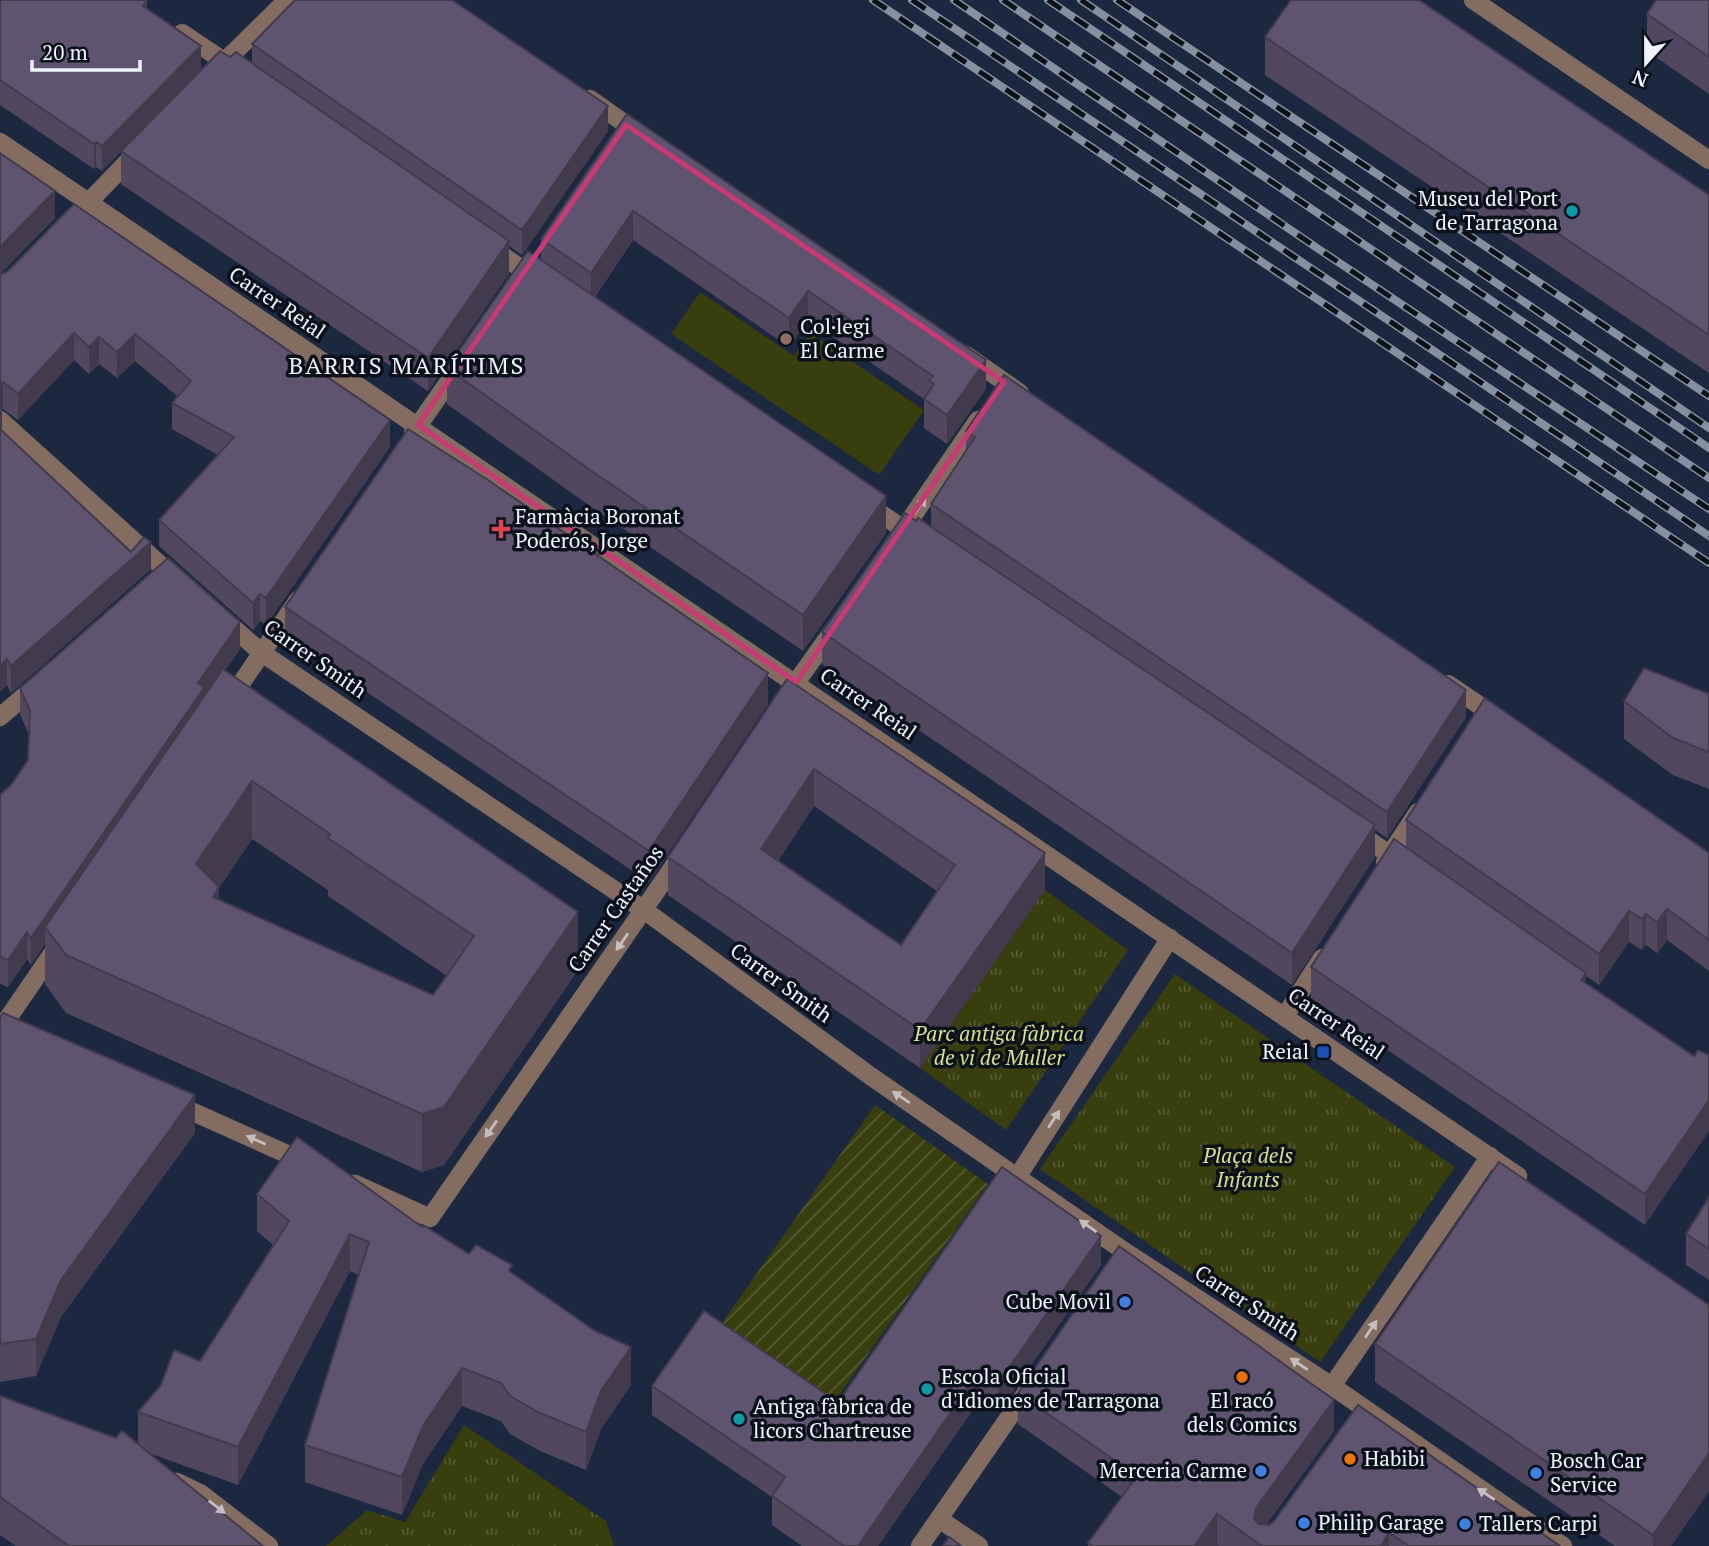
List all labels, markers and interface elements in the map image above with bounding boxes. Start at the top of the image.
scale bar [32,28,140,72]
north arrow [1611,28,1681,98]
text: 20 m [42,38,88,66]
text: N [1628,65,1651,94]
place label: Museu del Port de Tarragona [1418,184,1558,236]
marker: Museu del Port de Tarragona [1564,203,1580,219]
street label: Carrer Reial [224,260,331,345]
place label: Col·legi El Carme [800,312,885,364]
marker: Col·legi El Carme [778,331,794,347]
district label: BARRIS MARÍTIMS [289,349,525,381]
one-way arrow [913,497,927,515]
place label: Farmàcia Boronat Poderós, Jorge [515,502,681,554]
marker: Farmàcia Boronat Poderós, Jorge [493,521,509,537]
street label: Carrer Smith [258,612,373,704]
street label: Carrer Reial [815,661,922,746]
street label: Carrer Castaños [561,839,669,977]
one-way arrow [615,933,629,951]
street label: Carrer Smith [725,936,838,1029]
street label: Carrer Reial [1283,983,1389,1065]
park label: Parc antiga fàbrica de vi de Muller [913,1019,1084,1071]
place label: Reial [1262,1039,1309,1065]
marker: Reial [1315,1044,1331,1060]
one-way arrow [892,1090,910,1104]
one-way arrow [1048,1109,1061,1129]
one-way arrow [485,1119,498,1138]
one-way arrow [245,1134,266,1145]
park label: Plaça dels Infants [1202,1141,1293,1193]
one-way arrow [1079,1219,1097,1233]
street label: Carrer Smith [1190,1258,1305,1347]
place label: Cube Movil [1006,1287,1111,1315]
marker: Cube Movil [1117,1294,1133,1310]
one-way arrow [1364,1320,1378,1338]
one-way arrow [1290,1358,1309,1371]
place label: Escola Oficial d'Idiomes de Tarragona [941,1362,1160,1414]
marker: El racó dels Comics [1234,1369,1250,1385]
marker: Escola Oficial d'Idiomes de Tarragona [919,1381,935,1397]
place label: El racó dels Comics [1187,1386,1297,1438]
place label: Antiga fàbrica de licors Chartreuse [753,1392,912,1444]
marker: Antiga fàbrica de licors Chartreuse [731,1411,747,1427]
place label: Habibi [1364,1444,1425,1472]
place label: Bosch Car Service [1550,1446,1643,1498]
marker: Habibi [1342,1451,1358,1467]
place label: Merceria Carme [1099,1456,1247,1484]
marker: Merceria Carme [1253,1463,1269,1479]
marker: Bosch Car Service [1528,1465,1544,1481]
one-way arrow [1477,1487,1496,1500]
one-way arrow [208,1499,226,1513]
place label: Philip Garage [1318,1508,1444,1536]
place label: Tallers Carpi [1479,1509,1598,1537]
marker: Philip Garage [1296,1515,1312,1531]
marker: Tallers Carpi [1457,1516,1473,1532]

